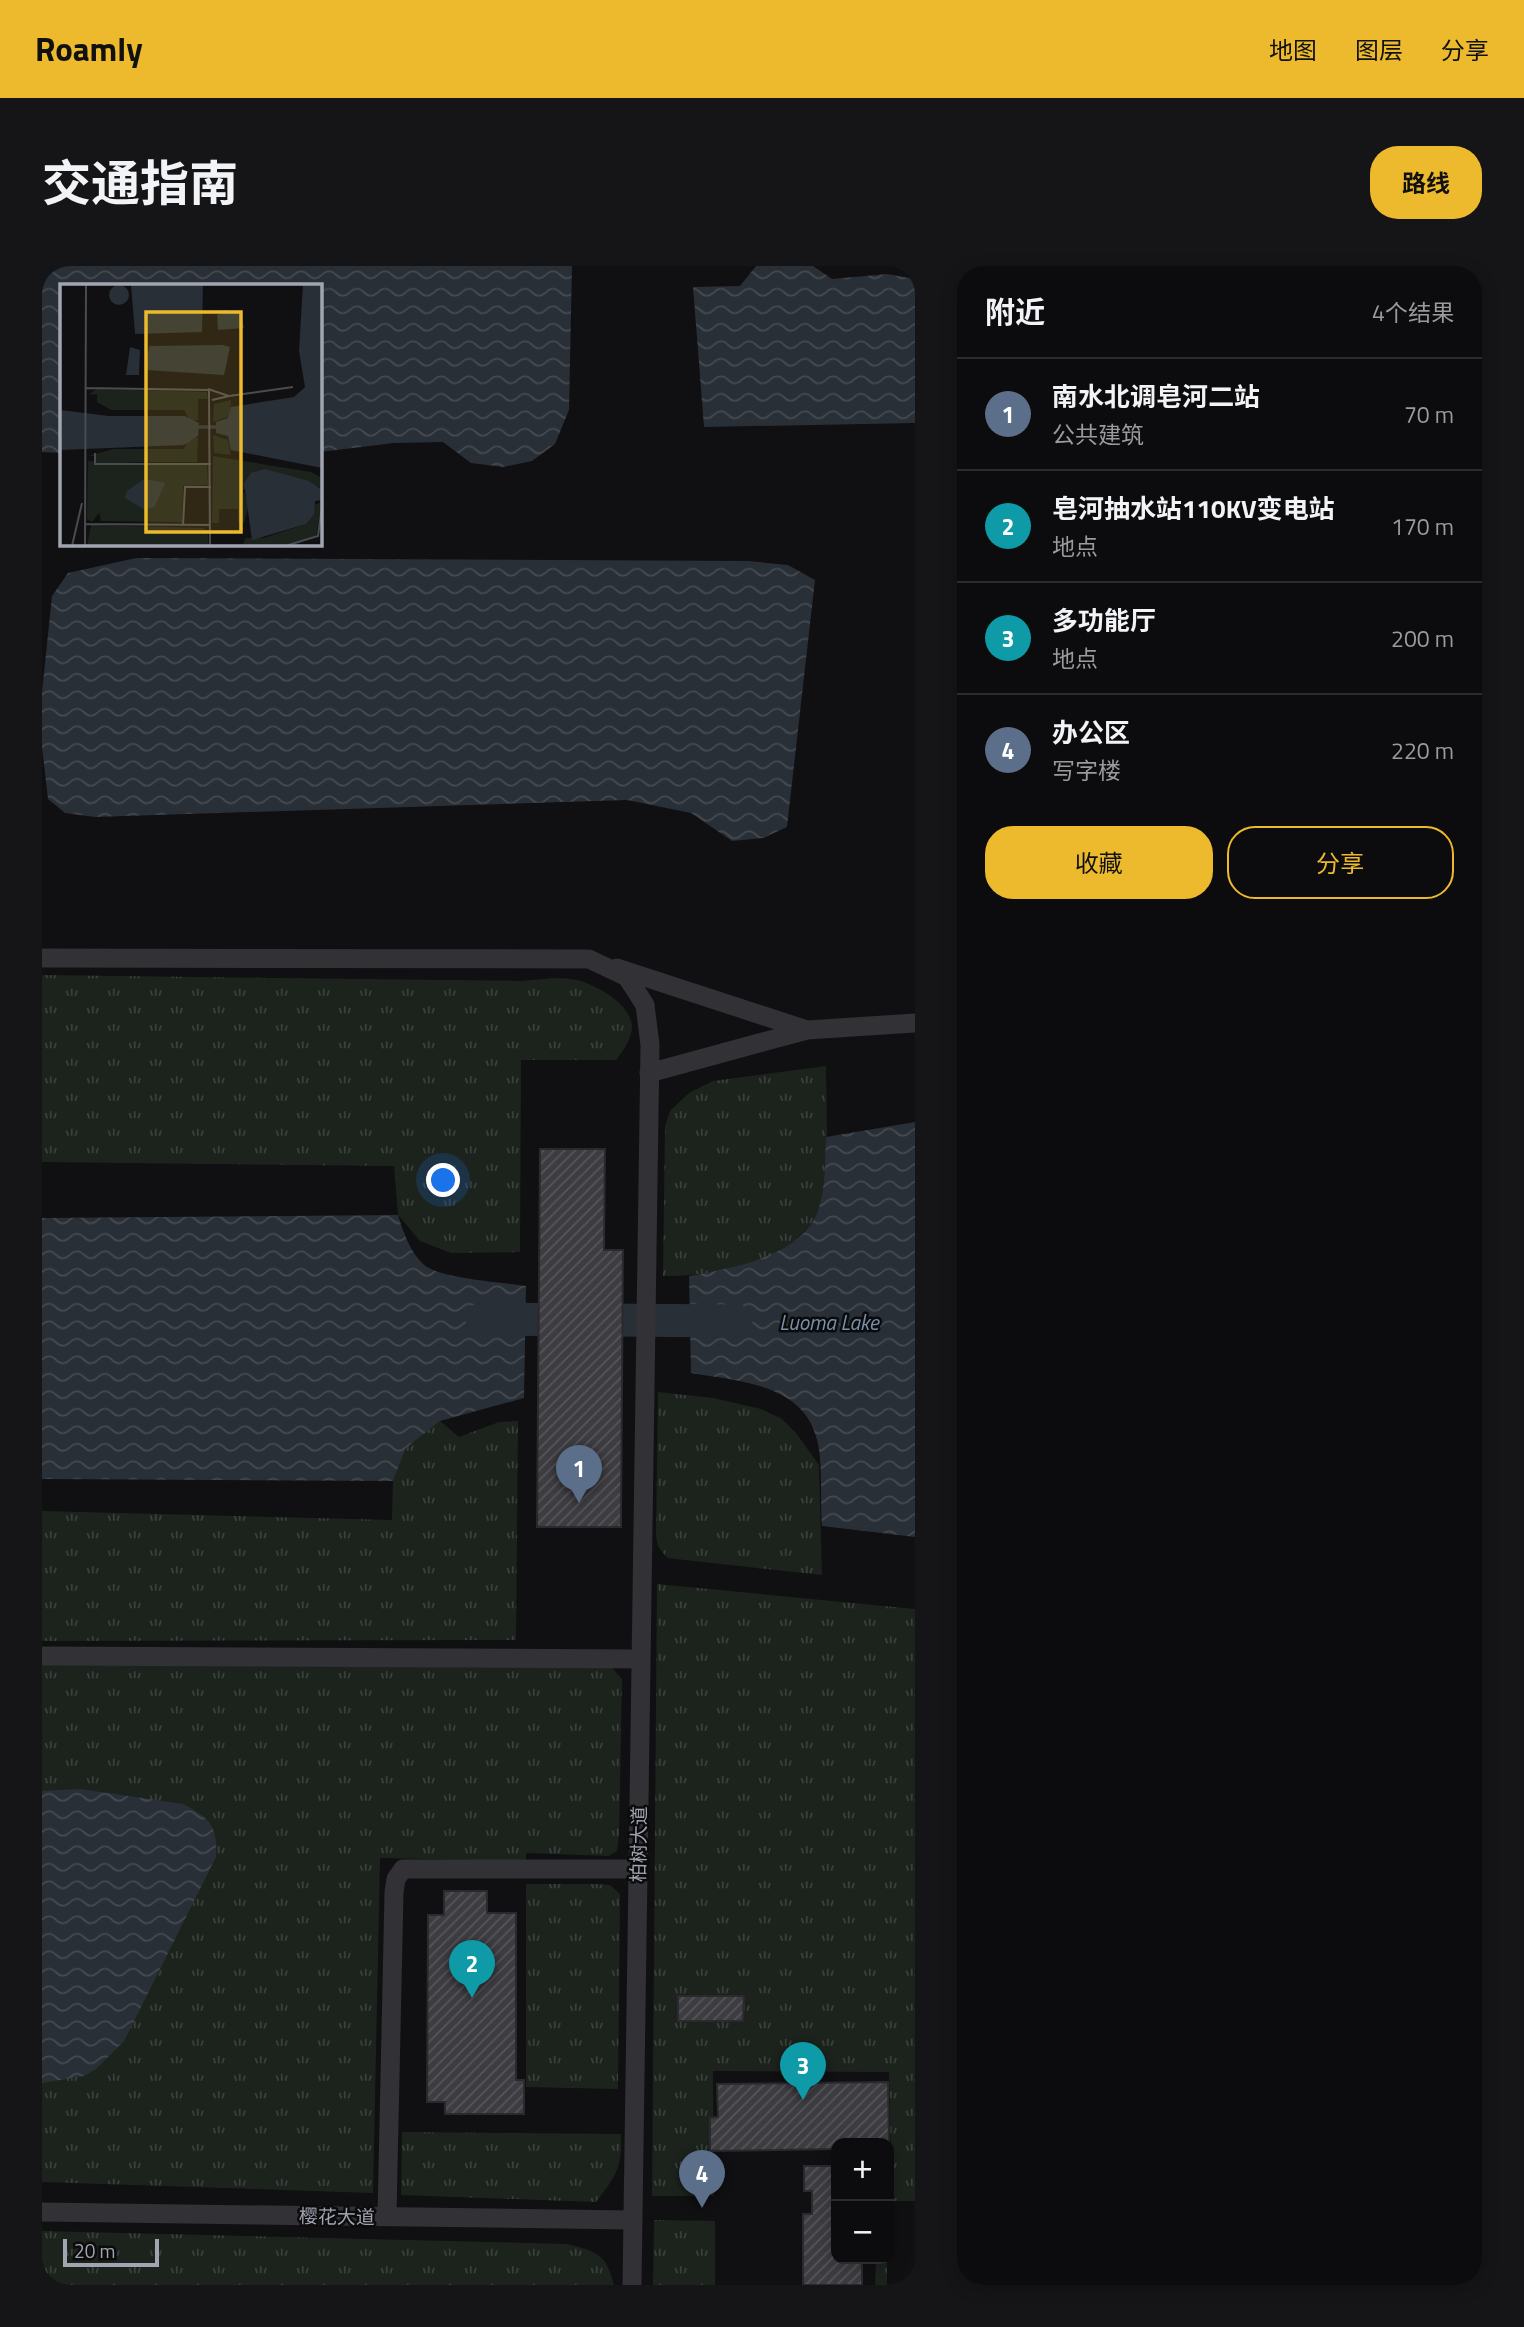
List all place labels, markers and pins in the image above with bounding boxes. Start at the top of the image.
pin: 1 [556,1445,602,1503]
pin: 2 [449,1940,495,1998]
pin: 3 [780,2042,826,2100]
pin: 4 [679,2150,725,2208]

